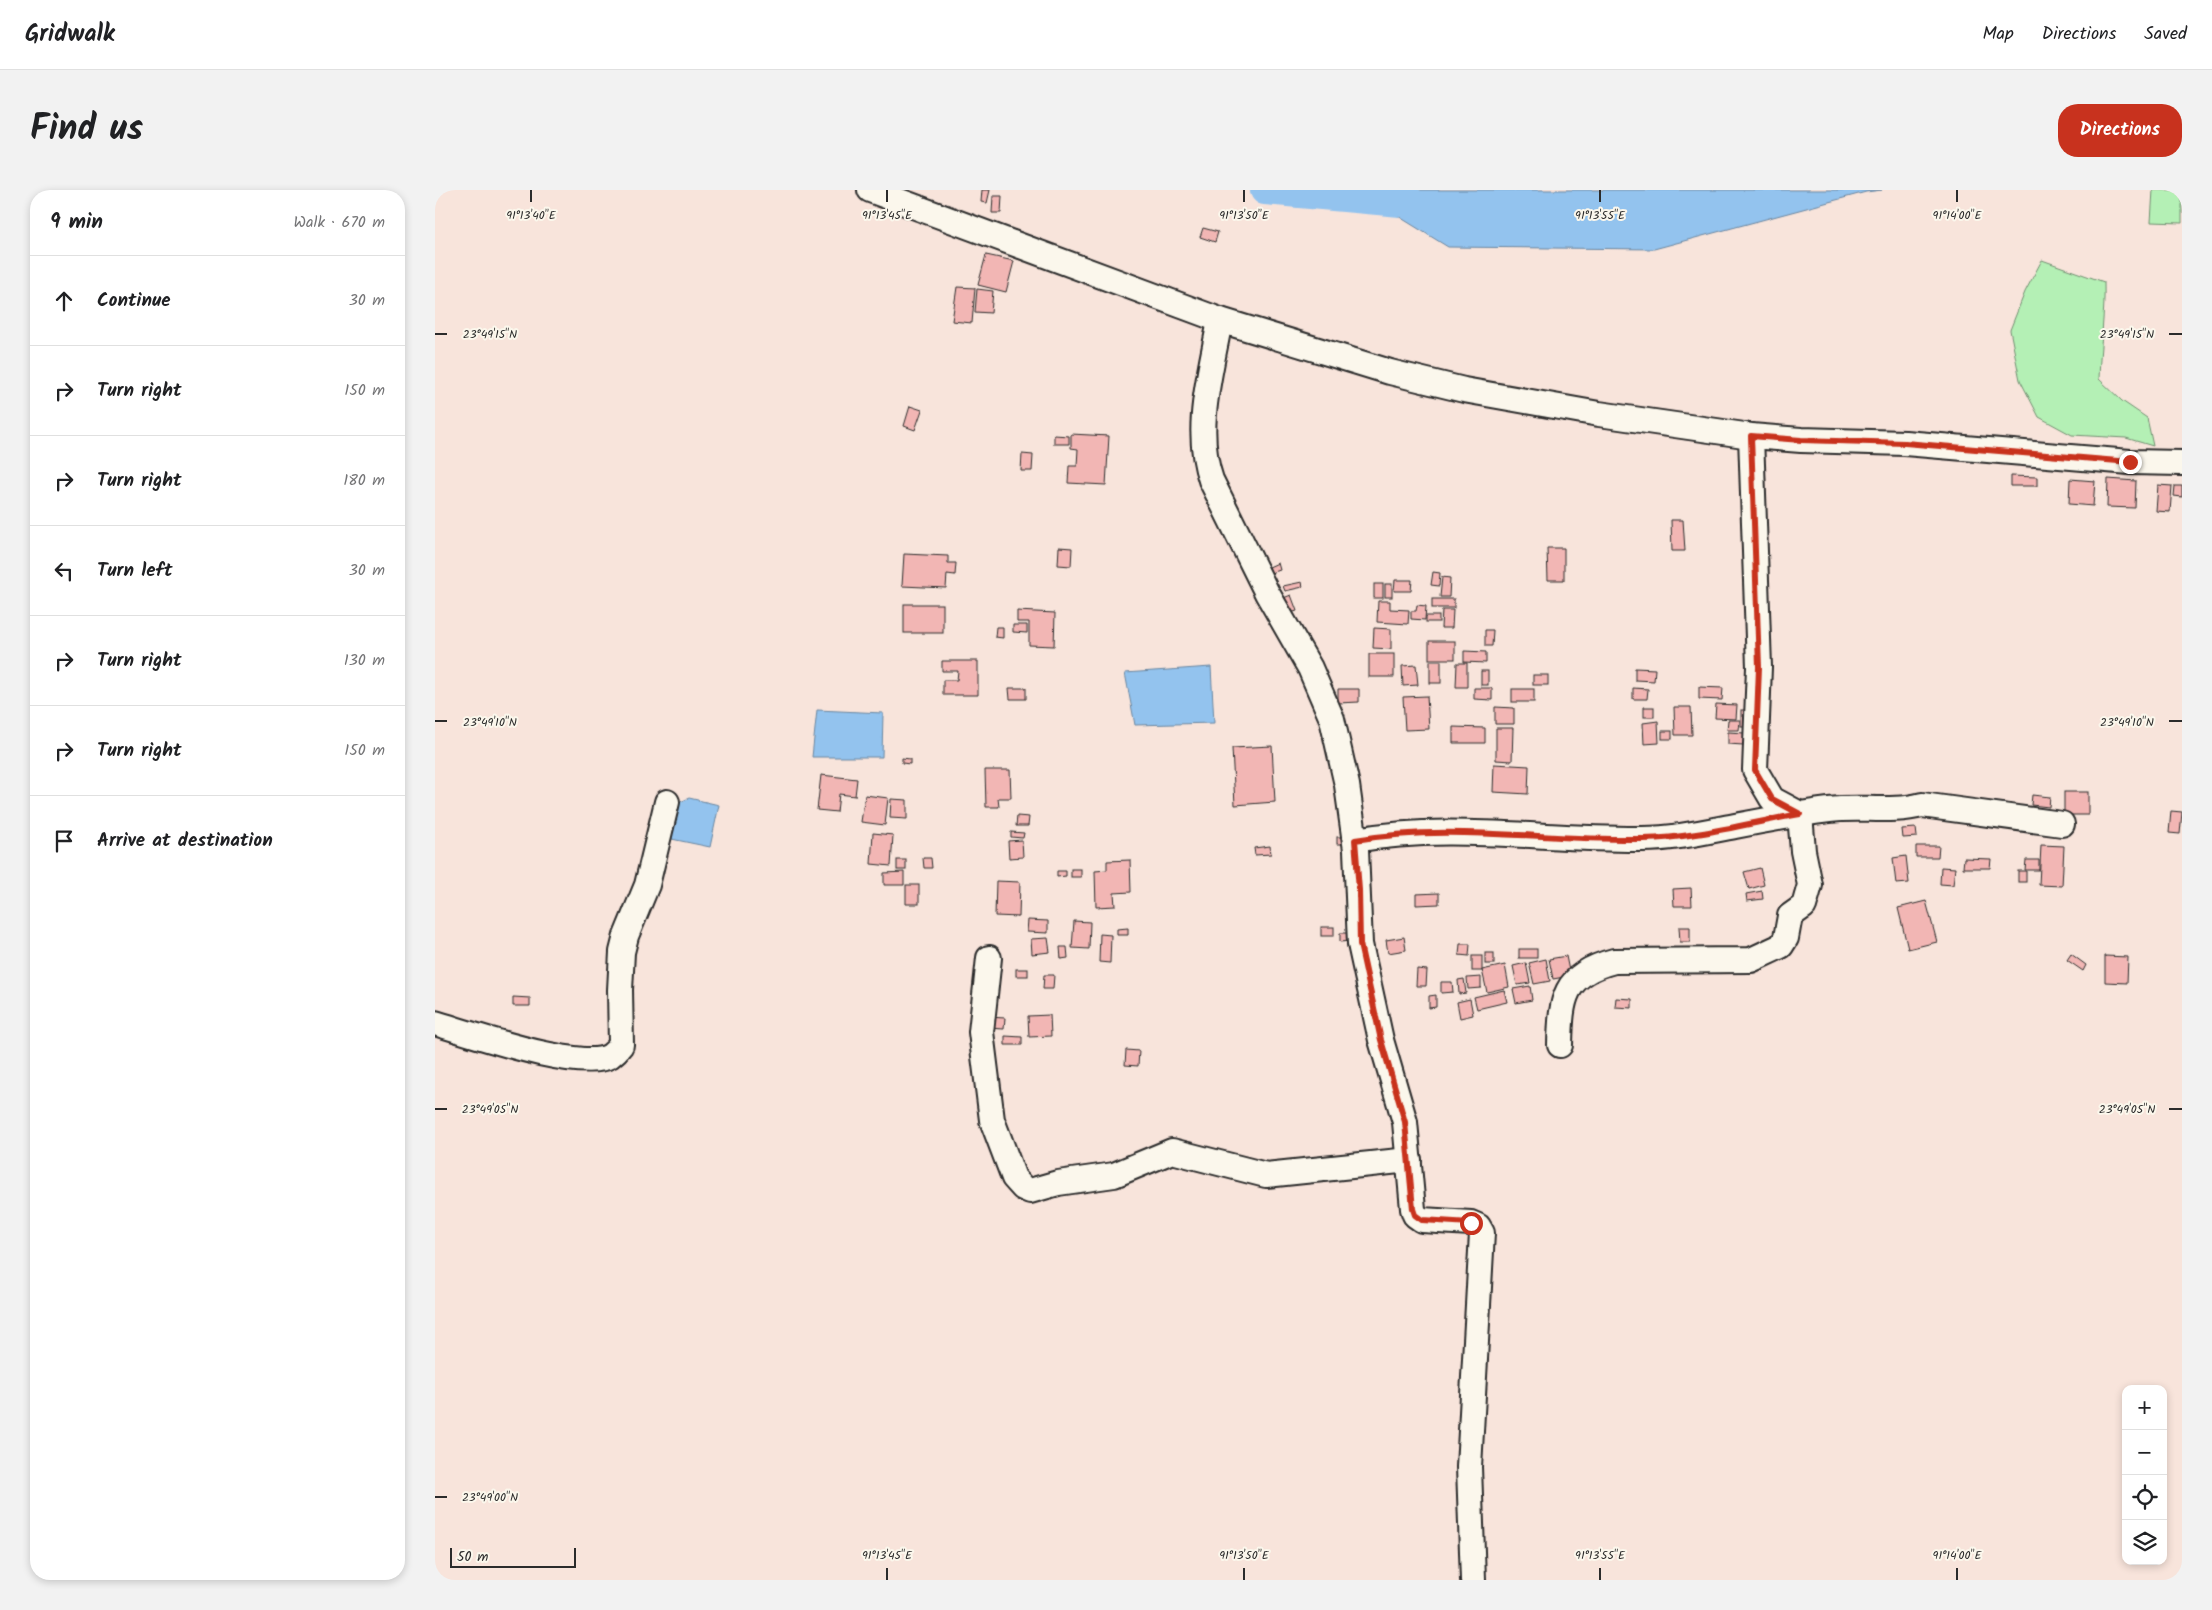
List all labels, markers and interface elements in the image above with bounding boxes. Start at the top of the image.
text: Gridwalk [25,15,115,54]
text: Map [1982,20,2014,49]
text: Directions [2042,20,2116,49]
text: Saved [2144,20,2187,49]
text: Find us [30,102,143,158]
button: Directions [2058,104,2182,157]
text: 9 min [50,206,103,239]
text: 91°13'40"E [506,206,557,225]
text: 91°13'45"E [862,206,913,225]
text: 91°13'50"E [1219,206,1270,225]
text: 91°13'55"E [1575,206,1626,225]
text: 91°14'00"E [1933,206,1982,225]
text: Walk · 670 m [294,210,385,235]
text: Continue [97,286,170,316]
icon: ahead [50,287,78,315]
text: 30 m [349,288,385,313]
text: 23°49'15"N [463,325,517,344]
text: 23°49'15"N [2100,325,2154,344]
text: Turn right [97,376,182,406]
icon: right [50,377,78,405]
text: 150 m [344,378,385,403]
route end [2119,451,2142,474]
text: Turn right [97,466,182,496]
icon: right [50,467,78,495]
text: 180 m [343,468,385,493]
text: Turn left [97,556,172,586]
icon: left [50,557,78,585]
text: 30 m [349,558,385,583]
text: Turn right [97,646,182,676]
icon: right [50,647,78,675]
text: 130 m [344,648,385,673]
text: 23°49'10"N [463,713,517,732]
text: 23°49'10"N [2100,713,2154,732]
text: Turn right [97,736,182,766]
icon: right [50,737,78,765]
text: 150 m [344,738,385,763]
text: Arrive at destination [97,826,273,856]
icon: arrive [50,827,78,855]
text: 23°49'05"N [462,1100,518,1119]
text: 23°49'05"N [2099,1100,2155,1119]
route start [1460,1212,1483,1235]
map controls [2122,1385,2167,1565]
button: + [2122,1385,2167,1430]
button: − [2122,1430,2167,1475]
button: locate [2122,1475,2167,1520]
text: 23°49'00"N [462,1488,518,1507]
button: layers [2122,1520,2167,1565]
scale bar [450,1545,576,1568]
text: 50 m [457,1546,488,1568]
text: 91°13'45"E [862,1546,913,1565]
text: 91°13'50"E [1219,1546,1270,1565]
text: 91°13'55"E [1575,1546,1626,1565]
text: 91°14'00"E [1933,1546,1982,1565]

